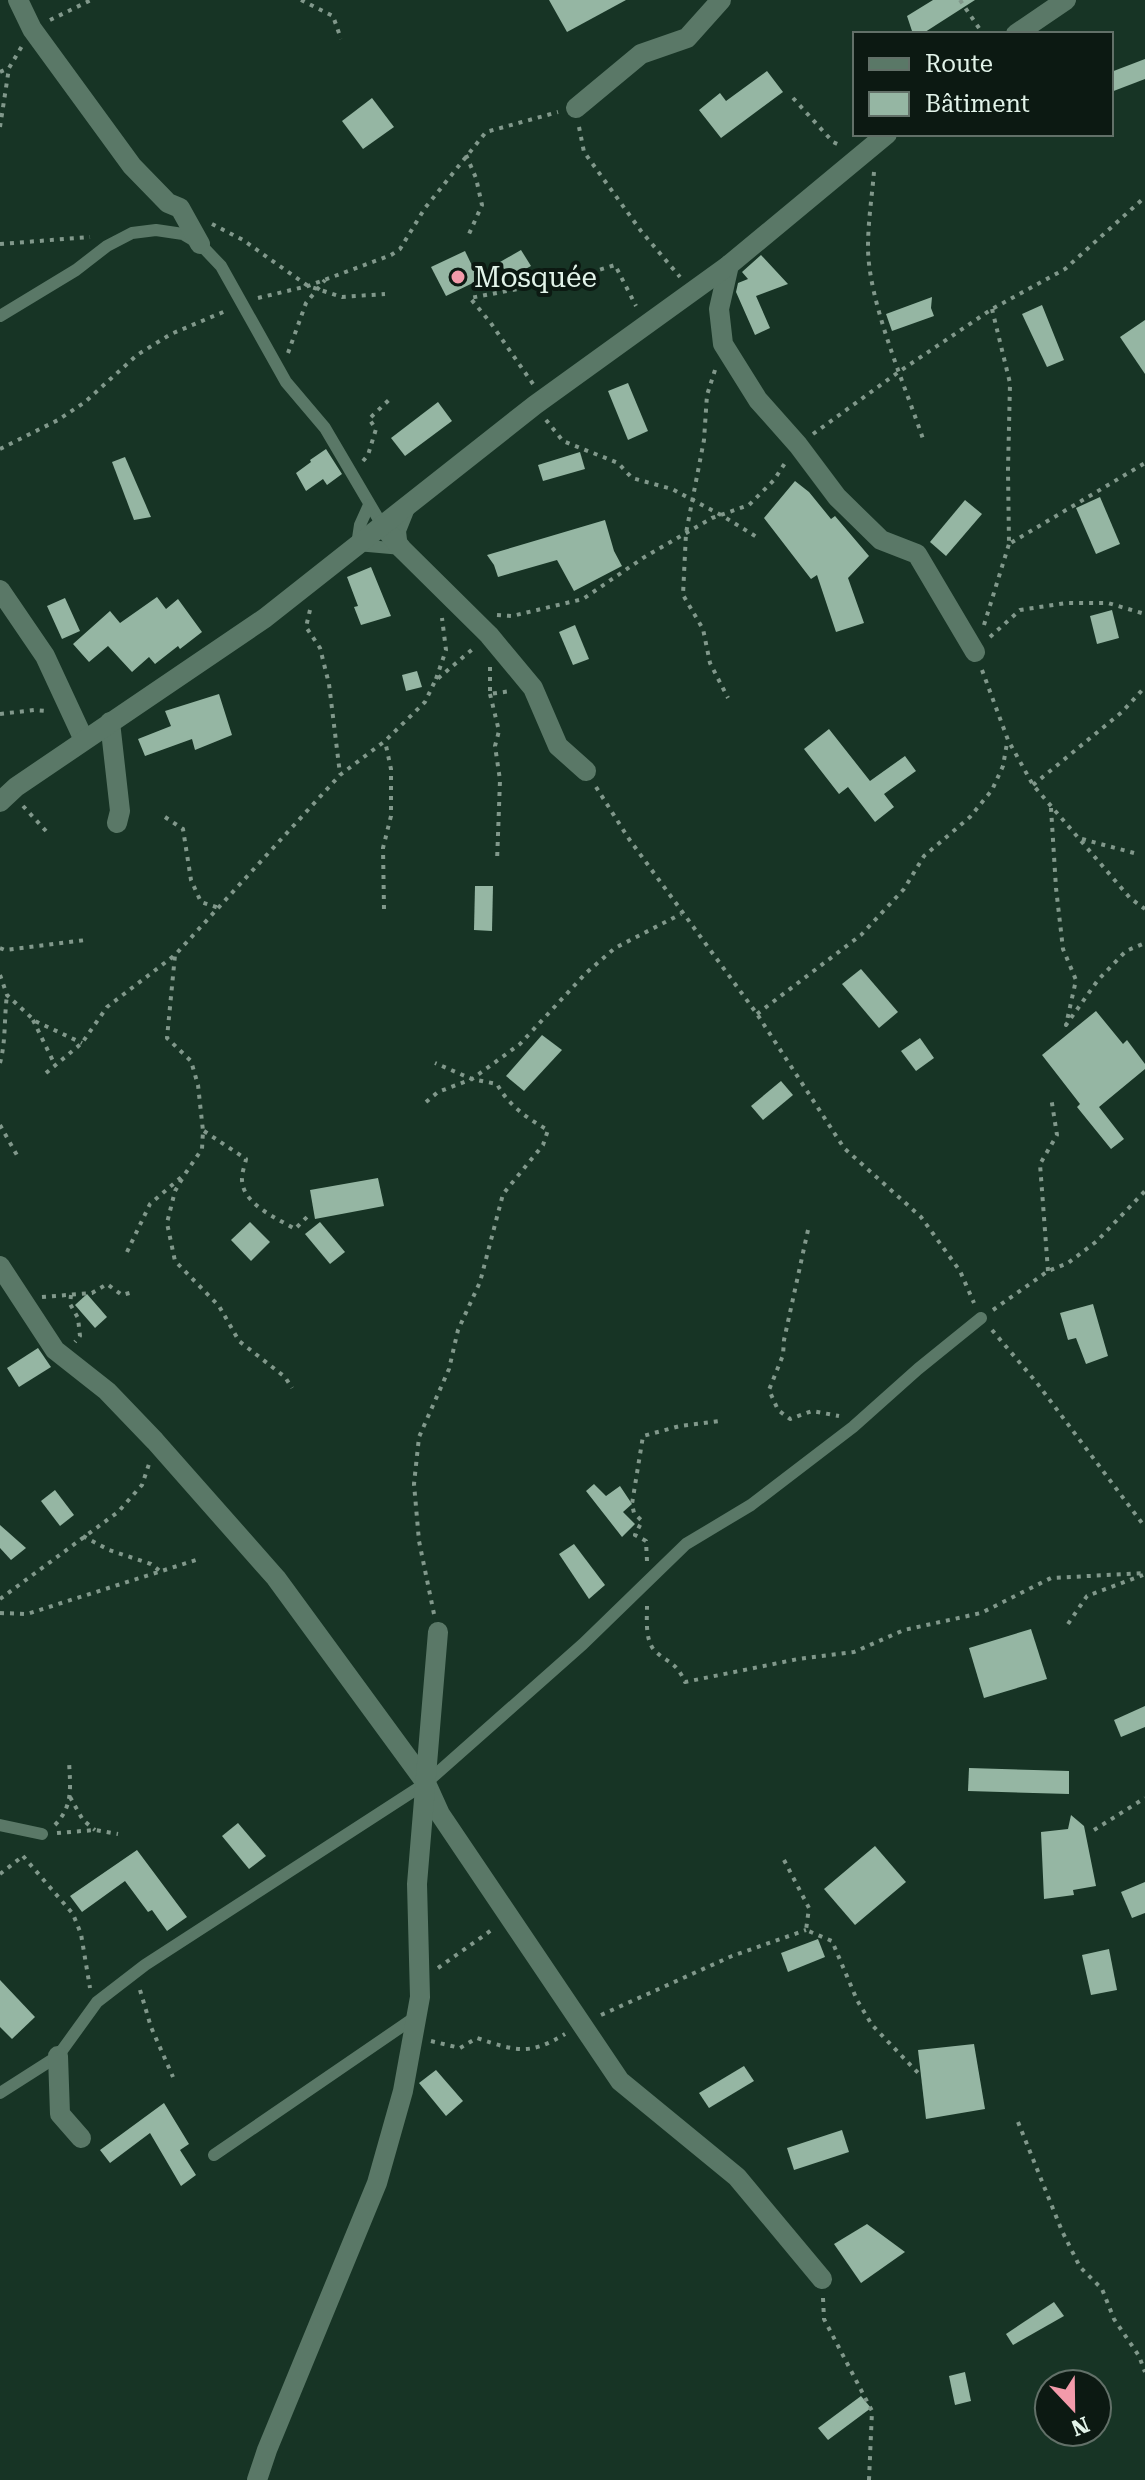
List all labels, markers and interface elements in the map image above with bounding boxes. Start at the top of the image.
legend [853,32,1113,136]
text: Route [925,50,993,78]
text: Bâtiment [925,90,1030,118]
place label: Mosquée [474,261,597,294]
marker: Mosquée [449,268,467,286]
north arrow [1033,2368,1113,2448]
text: N [1068,2411,1093,2441]

